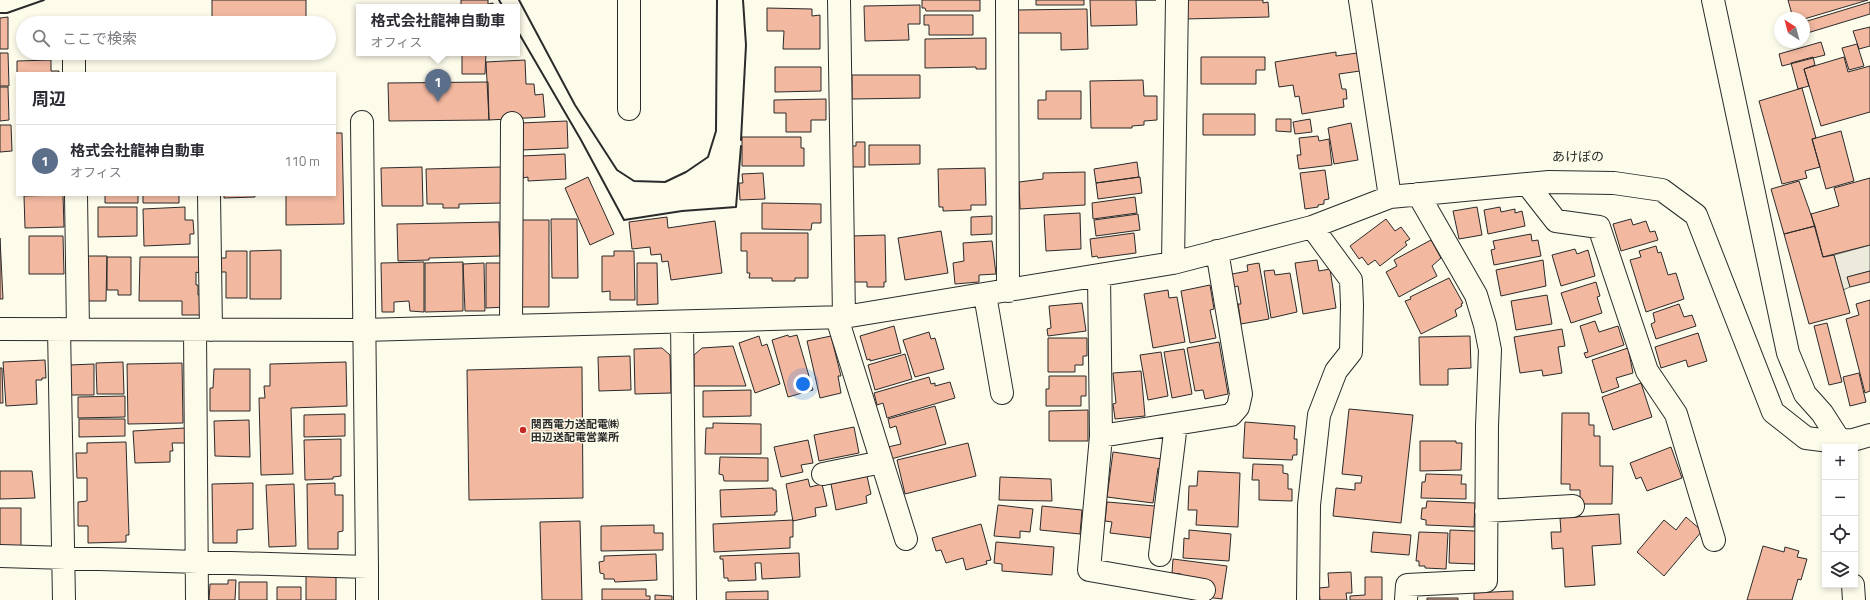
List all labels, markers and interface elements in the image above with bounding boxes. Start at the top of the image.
popup [356,4,520,56]
text: 格式会社龍神自動車 [370,9,506,32]
north arrow [1774,12,1810,48]
search box [16,16,336,60]
icon: search [30,27,52,49]
text: ここで検索 [62,27,137,50]
text: オフィス [370,32,422,52]
pin: 1 [425,69,451,102]
text: 周辺 [32,86,66,112]
text: 格式会社龍神自動車 [70,139,205,162]
district label: あけぼの [1552,146,1604,166]
text: 1 [41,151,49,171]
text: 110 m [284,151,320,171]
text: オフィス [70,162,122,182]
your location [793,374,813,394]
place label: 関西電力送配電㈱ 田辺送配電営業所 [531,416,619,445]
marker: 関西電力送配電㈱ 田辺送配電営業所 [518,425,528,435]
map controls [1822,444,1858,588]
button: + [1822,444,1858,480]
button: − [1822,480,1858,516]
button: locate [1822,516,1858,552]
button: layers [1822,552,1858,588]

